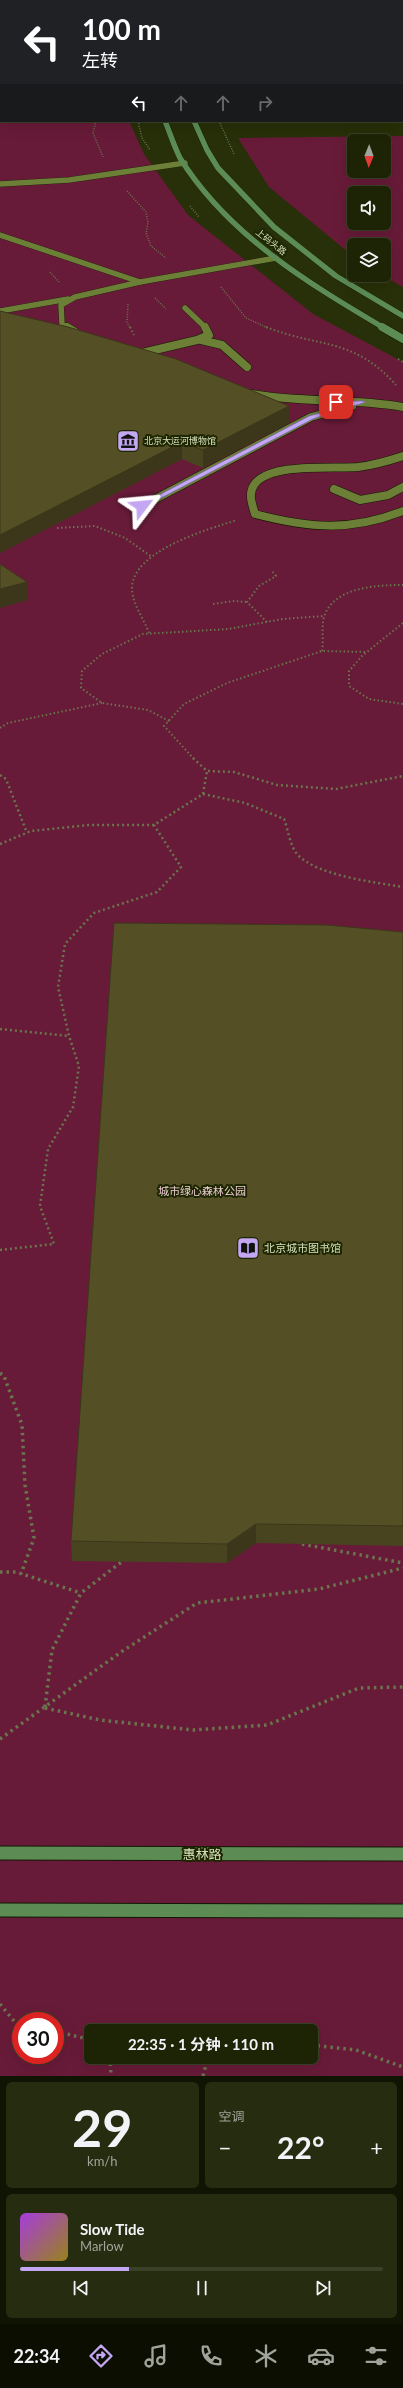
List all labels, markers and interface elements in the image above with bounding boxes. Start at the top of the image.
text: 100 m [82,12,161,46]
icon: left [16,16,68,68]
text: 左转 [82,49,118,71]
icon: left [128,92,150,114]
icon: ahead [170,92,192,114]
icon: ahead [212,92,234,114]
icon: right [254,92,276,114]
north arrow [347,134,391,178]
map controls [347,134,391,282]
button: sound [347,186,391,230]
street label: 上码头路 [254,226,289,257]
button: layers [347,238,391,282]
pin [319,385,353,419]
icon: arrive [325,391,347,413]
museum icon: 北京大运河博物馆 [115,428,141,454]
place label: 北京大运河博物馆 [144,435,216,446]
position arrow [121,485,163,527]
park label: 城市绿心森林公园 [158,1184,246,1197]
library icon: 北京城市图书馆 [235,1235,261,1261]
place label: 北京城市图书馆 [264,1241,341,1254]
street label: 惠林路 [182,1846,222,1862]
speed limit sign: 30 [12,2012,64,2064]
text: 22:35 · 1 分钟 · 110 m [128,2035,274,2053]
text: 29 [72,2096,132,2158]
text: 空调 [219,2108,245,2124]
text: 22° [277,2129,324,2165]
text: − [219,2134,231,2161]
text: + [370,2134,383,2161]
text: km/h [87,2153,117,2169]
text: Slow Tide [80,2220,145,2238]
text: Marlow [80,2238,124,2254]
icon: previous [70,2277,92,2299]
icon: pause [191,2277,213,2299]
icon: next [312,2277,334,2299]
icon: directions [87,2342,115,2370]
icon: music [142,2342,170,2370]
icon: phone [197,2342,225,2370]
icon: climate [252,2342,280,2370]
icon: car [307,2342,335,2370]
icon: filters [362,2342,390,2370]
text: 22:34 [13,2345,60,2367]

